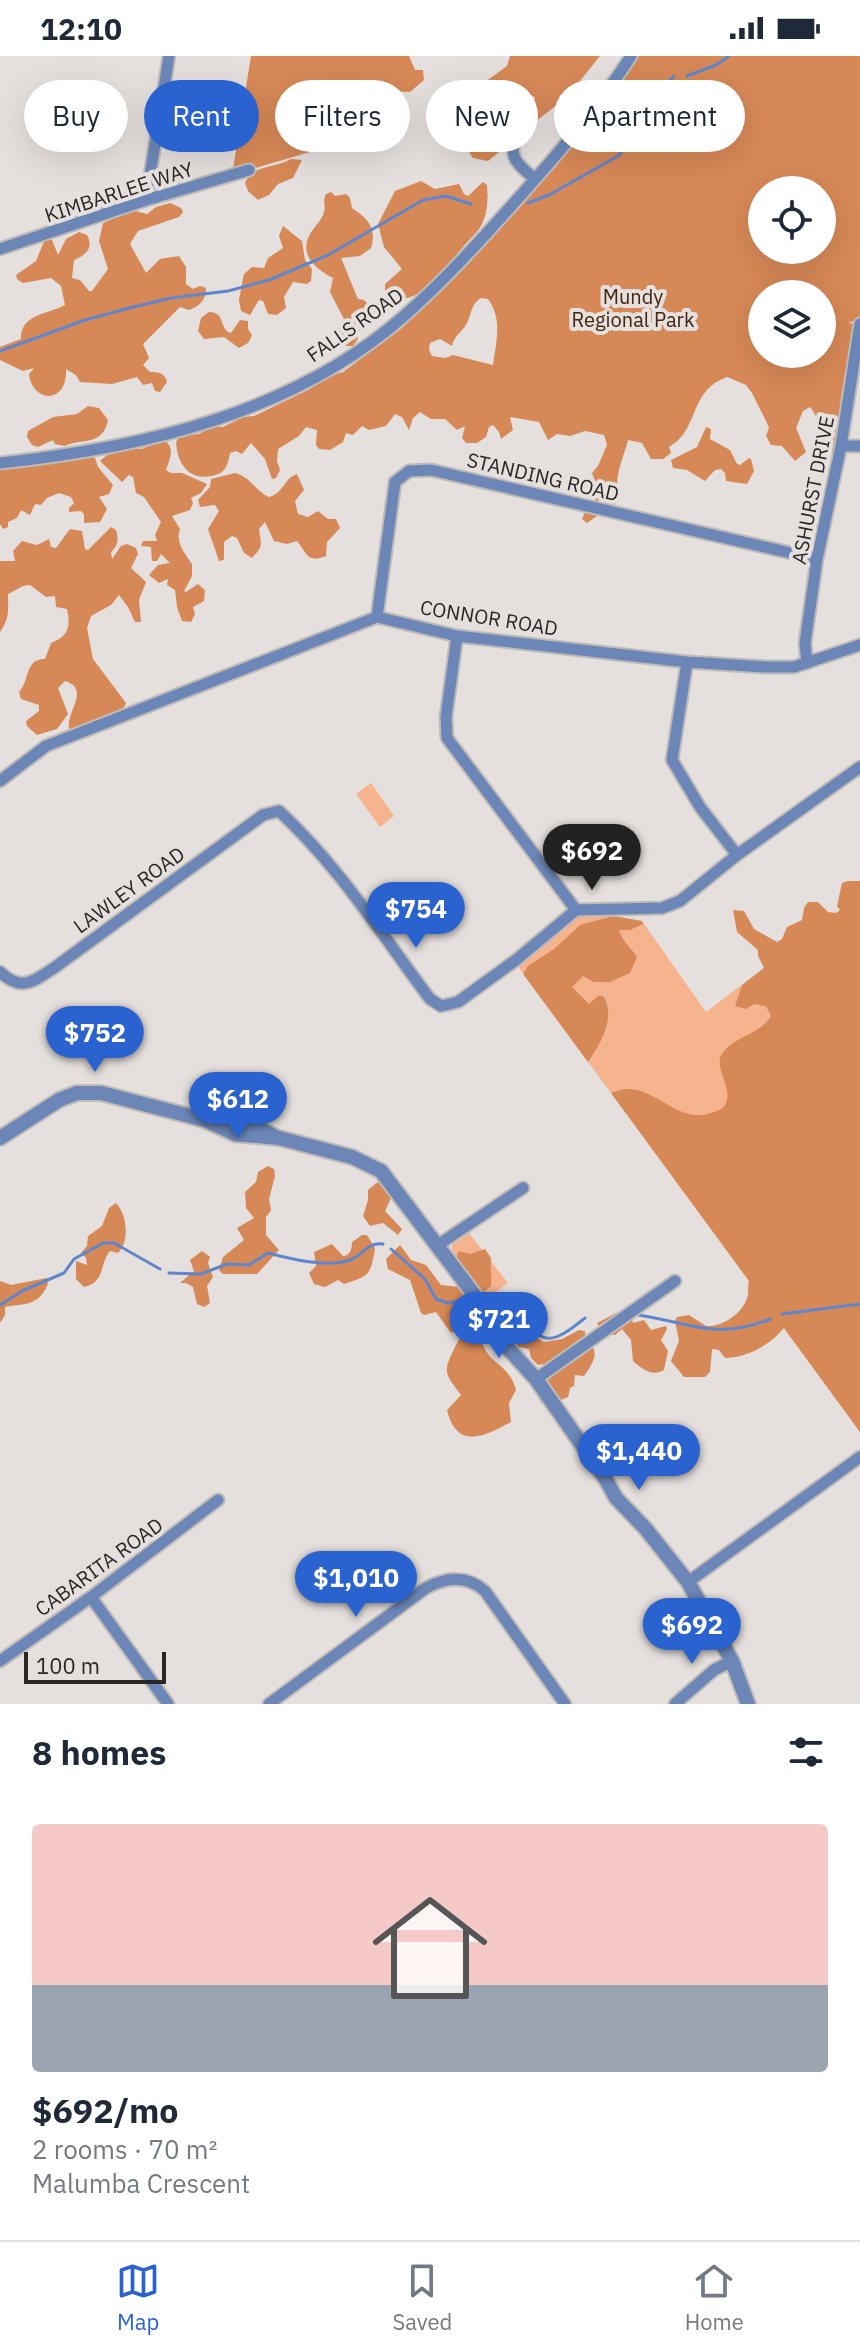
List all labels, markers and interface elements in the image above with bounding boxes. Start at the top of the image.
text: 12:10 [40,9,122,48]
chip: Buy [24,80,128,152]
chip: Rent [144,80,259,152]
chip: Filters [275,80,410,152]
chip: New [426,80,538,152]
chip: Apartment [554,80,745,152]
street label: KIMBARLEE WAY [41,155,197,228]
map controls [748,176,836,368]
button: locate [748,176,836,264]
button: layers [748,280,836,368]
street label: FALLS ROAD [301,281,408,368]
park label: Mundy Regional Park [572,283,695,333]
street label: ASHURST DRIVE [785,413,840,566]
street label: STANDING ROAD [464,446,622,507]
street label: CONNOR ROAD [418,593,560,642]
pin: $692 [545,824,639,892]
text: $692 [561,833,623,867]
street label: LAWLEY ROAD [68,840,190,939]
pin: $754 [369,882,463,950]
text: $754 [385,891,447,925]
pin: $752 [48,1006,142,1074]
text: $752 [64,1015,126,1049]
pin: $612 [191,1072,285,1140]
text: $612 [207,1081,269,1115]
pin: $721 [452,1292,546,1360]
text: $721 [468,1301,530,1335]
pin: $1,440 [574,1424,704,1492]
text: $1,440 [596,1433,682,1467]
street label: CABARITA ROAD [29,1511,168,1622]
pin: $1,010 [291,1551,421,1619]
text: $1,010 [313,1560,399,1594]
pin: $692 [645,1598,739,1666]
text: $692 [661,1607,723,1641]
scale bar [24,1648,166,1684]
text: 100 m [36,1651,100,1680]
text: 8 homes [32,1730,167,1774]
icon: filters [784,1730,828,1774]
icon: home [358,1876,502,2020]
text: $692/mo [32,2088,179,2132]
text: 2 rooms · 70 m² [32,2132,217,2166]
text: Malumba Crescent [32,2166,250,2200]
tab: Map [116,2259,160,2336]
tab: Saved [392,2259,452,2336]
tab: Home [685,2259,744,2336]

